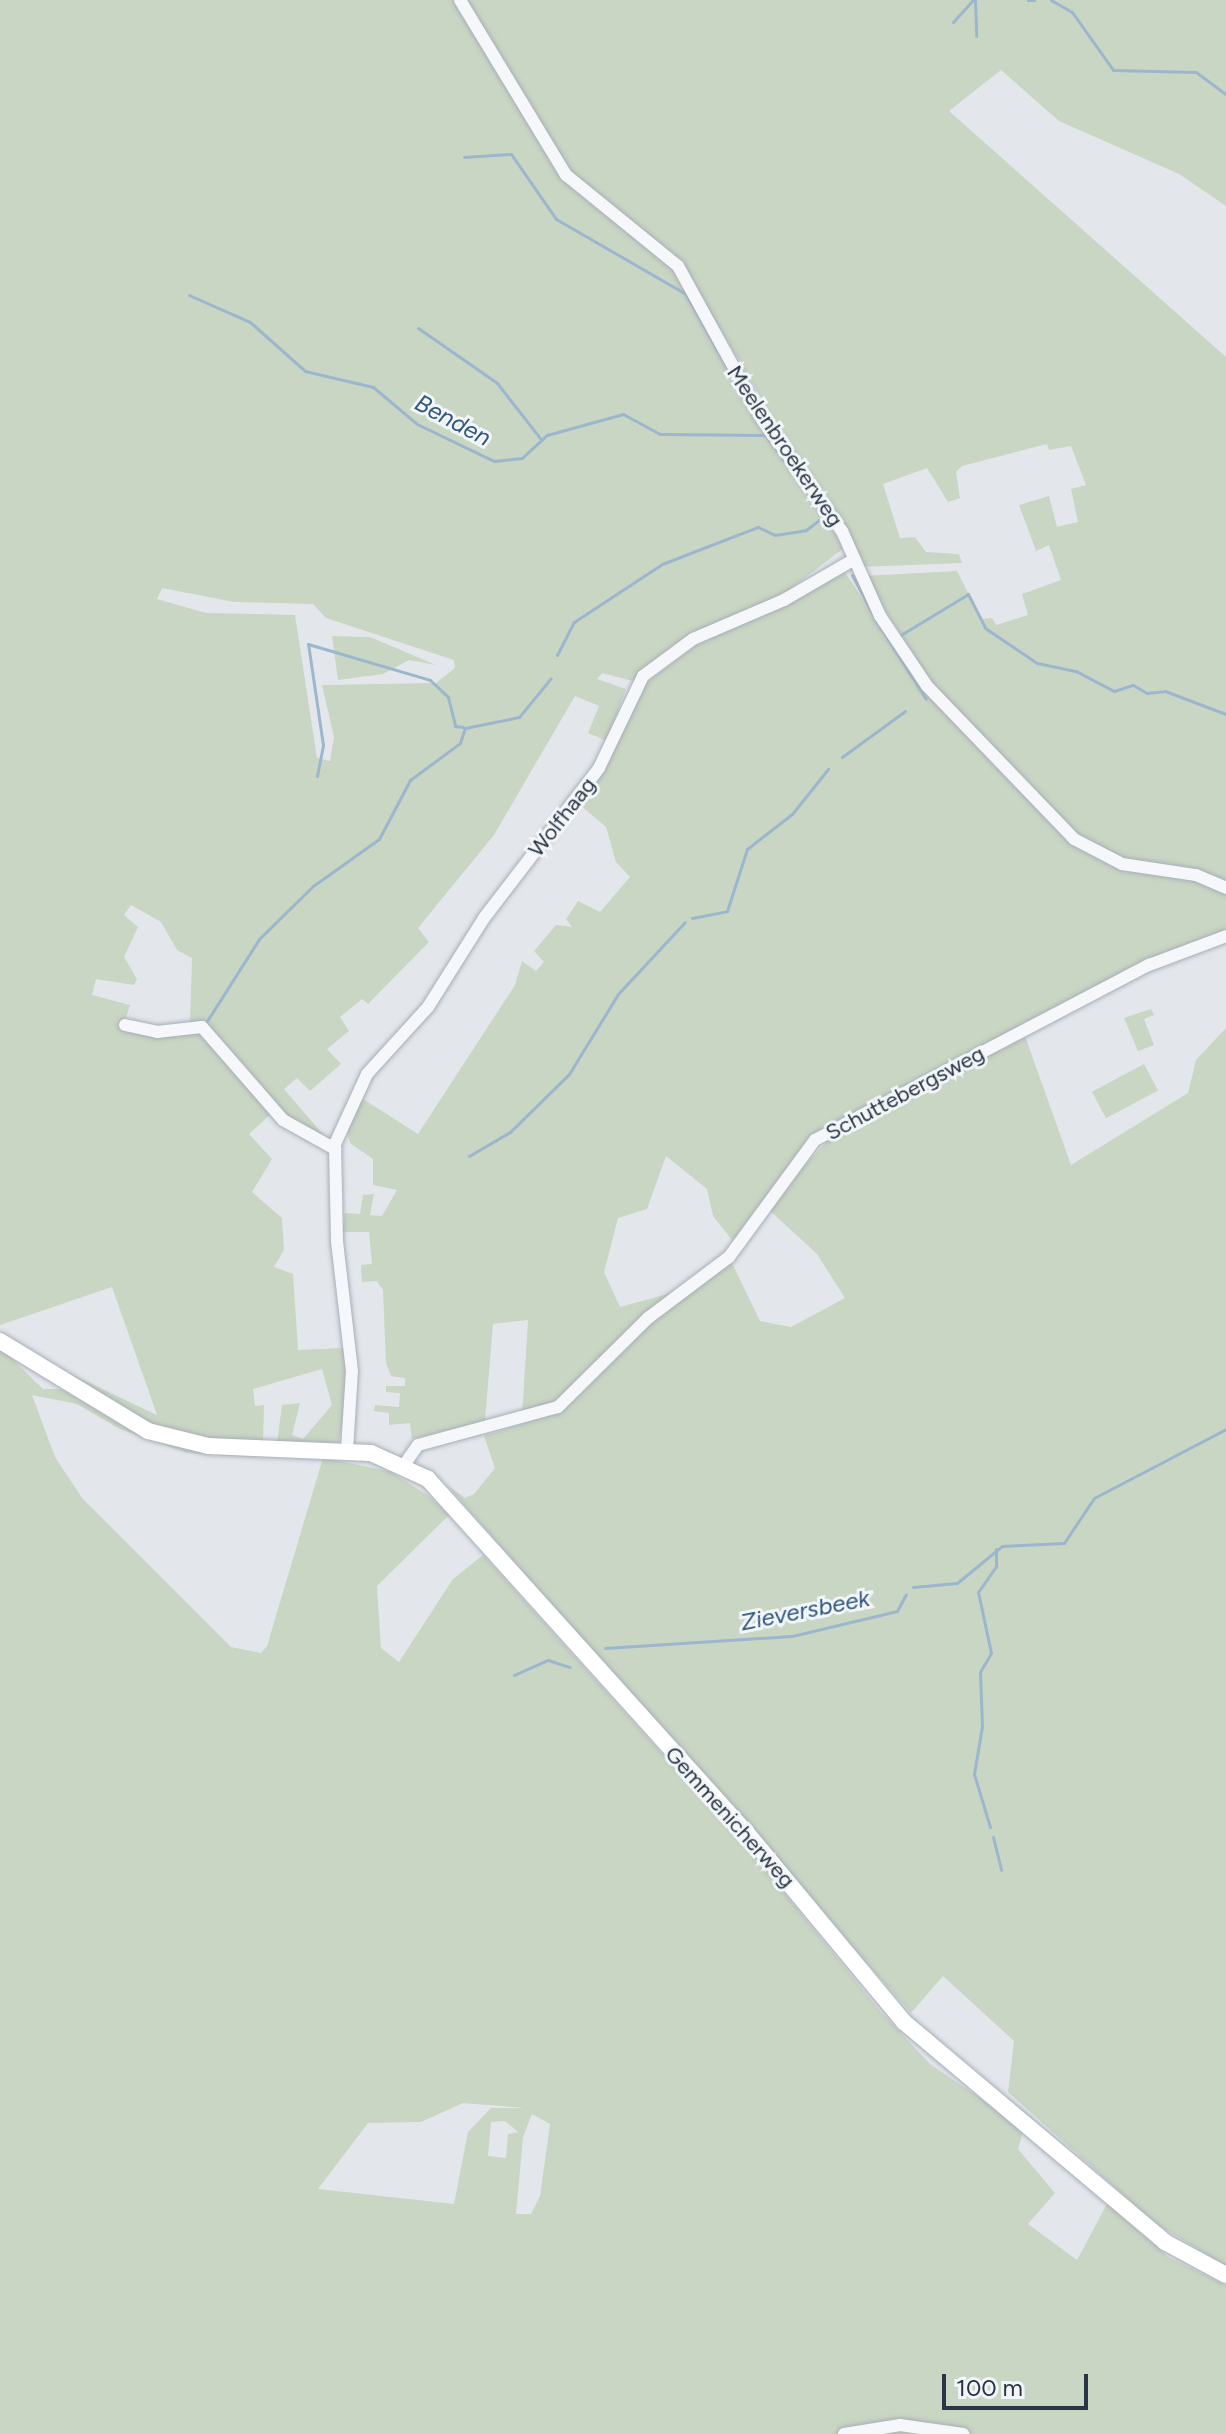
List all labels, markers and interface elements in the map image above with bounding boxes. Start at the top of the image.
street label: Meelenbroekerweg [721,360,849,532]
water label: Benden [410,388,496,452]
street label: Wolfhaag [523,772,601,862]
street label: Schuttebergsweg [821,1040,989,1146]
water label: Zieversbeek [738,1583,872,1637]
street label: Gemmenicherweg [660,1741,800,1893]
scale bar [946,2358,1092,2408]
text: 100 m [956,2373,1023,2402]

